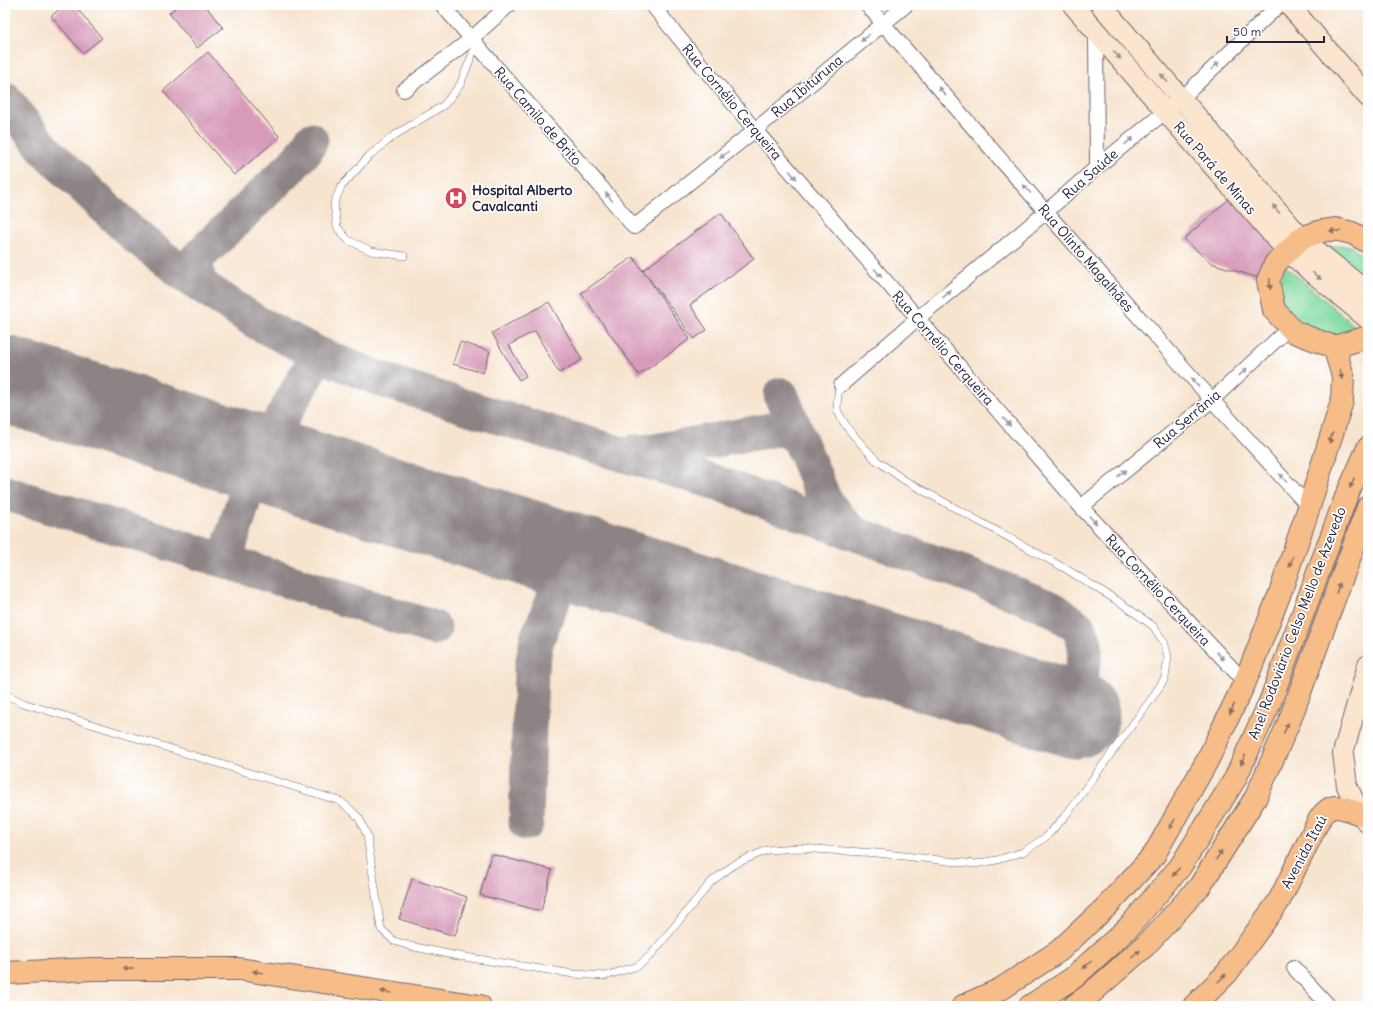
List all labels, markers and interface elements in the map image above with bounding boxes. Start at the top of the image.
scale bar [1227,18,1324,44]
text: 50 m [1233,24,1262,39]
one-way arrow [859,34,870,43]
street label: Rua Cornélio Cerqueira [678,40,786,164]
one-way arrow [1112,50,1121,61]
street label: Rua Ibituruna [767,51,847,121]
one-way arrow [1210,61,1220,71]
street label: Rua Camilo de Brito [490,63,586,169]
one-way arrow [1160,73,1169,83]
one-way arrow [937,86,946,96]
street label: Rua Pará de Minas [1170,118,1260,218]
one-way arrow [1123,137,1134,145]
street label: Rua Saúde [1059,145,1121,203]
one-way arrow [719,150,730,159]
one-way arrow [788,170,797,179]
place label: Hospital Alberto Cavalcanti [472,181,572,215]
one-way arrow [1022,184,1031,195]
hospital icon: Hospital Alberto Cavalcanti [443,185,469,211]
one-way arrow [605,192,614,203]
street label: Rua Olinto Magalhães [1034,200,1138,316]
one-way arrow [1271,203,1280,214]
one-way arrow [1329,227,1341,234]
one-way arrow [873,268,883,278]
one-way arrow [1311,272,1322,281]
one-way arrow [1267,278,1273,291]
street label: Rua Cornélio Cerqueira [888,287,998,409]
one-way arrow [942,289,953,298]
one-way arrow [1237,367,1248,376]
one-way arrow [1339,368,1345,380]
one-way arrow [1191,377,1200,387]
street label: Rua Serrânia [1150,386,1224,452]
one-way arrow [1003,417,1012,428]
one-way arrow [1328,433,1334,445]
one-way arrow [1116,469,1127,478]
one-way arrow [1278,473,1288,483]
one-way arrow [1349,477,1355,489]
street label: Anel Rodoviário Celso Mello de Azevedo [1244,504,1350,742]
one-way arrow [1088,515,1098,525]
street label: Rua Cornélio Cerqueira [1102,530,1214,650]
one-way arrow [1288,556,1294,568]
one-way arrow [1335,582,1341,594]
one-way arrow [1215,651,1225,661]
one-way arrow [1229,703,1235,714]
one-way arrow [1283,722,1289,734]
one-way arrow [1240,755,1246,766]
street label: Avenida Itaú [1277,812,1331,892]
one-way arrow [1168,818,1175,829]
one-way arrow [1215,850,1223,860]
one-way arrow [1172,866,1181,877]
one-way arrow [1131,950,1141,959]
one-way arrow [1081,961,1092,970]
one-way arrow [121,966,134,972]
one-way arrow [252,969,264,975]
one-way arrow [1217,973,1227,983]
one-way arrow [380,989,392,995]

